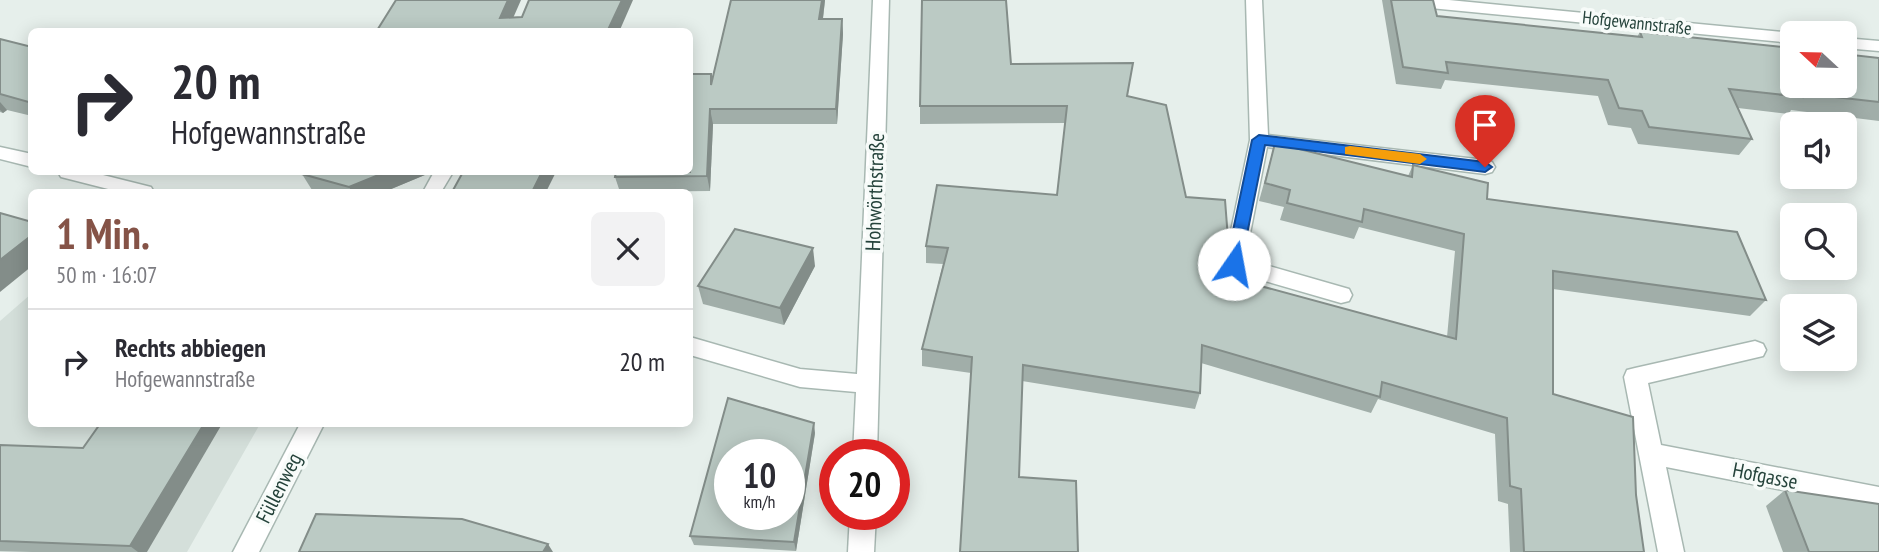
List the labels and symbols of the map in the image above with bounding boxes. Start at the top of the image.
street label: Hofgewannstraße [1581,5,1693,40]
north arrow [1780,21,1857,98]
pin [1455,95,1515,167]
street label: Hohwörthstraße [859,133,890,251]
position arrow [1197,227,1271,301]
speed limit sign: 20 [819,439,910,530]
street label: Füllenweg [249,448,308,527]
street label: Hofgasse [1730,456,1800,495]

